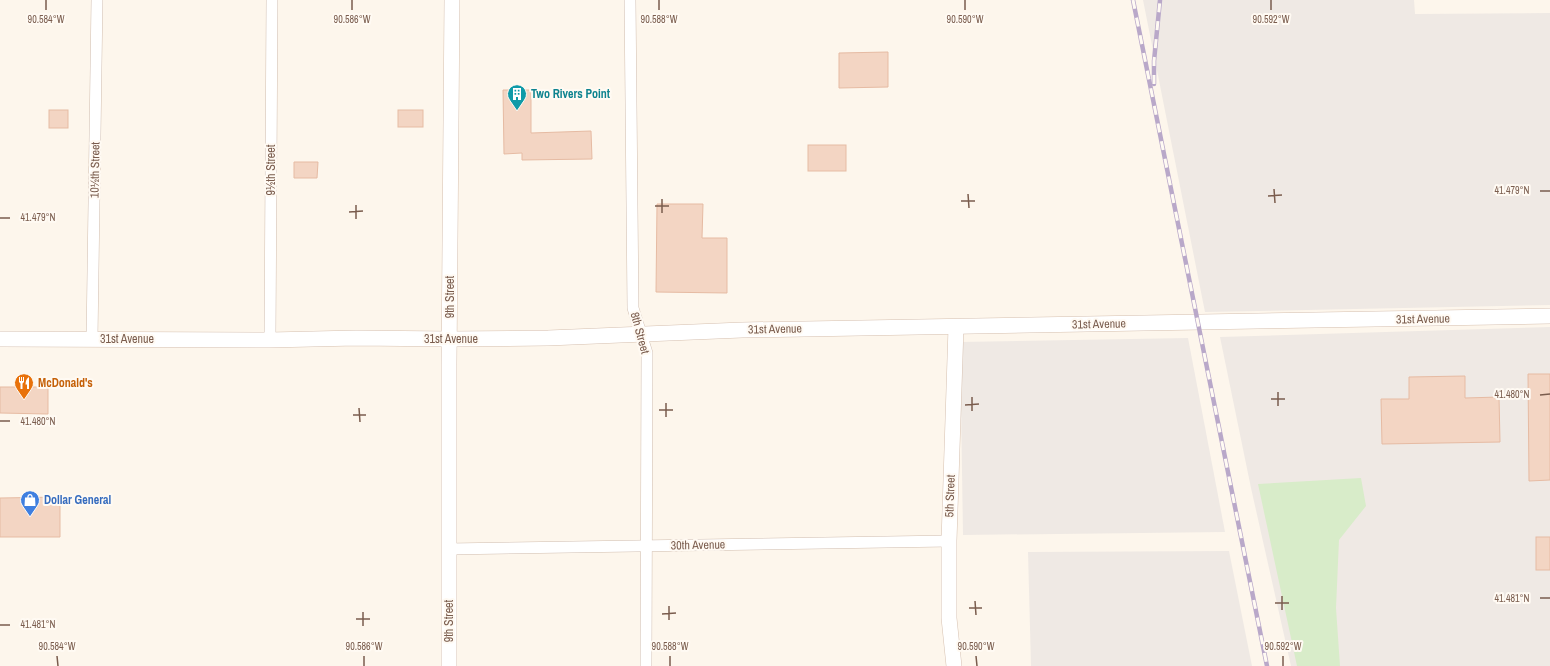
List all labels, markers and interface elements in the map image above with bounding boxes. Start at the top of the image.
text: 90.584°W [28,13,65,26]
text: 90.586°W [334,13,371,26]
text: 90.588°W [641,13,678,26]
text: 90.590°W [947,13,984,26]
text: 90.592°W [1253,13,1290,26]
building icon: Two Rivers Point [506,83,528,111]
place label: Two Rivers Point [531,86,611,102]
street label: 10½th Street [87,141,103,198]
street label: 9½th Street [263,144,279,195]
text: 41.479°N [1495,184,1530,197]
text: 41.479°N [21,211,56,224]
street label: 9th Street [442,275,458,318]
street label: 8th Street [627,310,653,356]
street label: 31st Avenue [1396,311,1450,327]
street label: 31st Avenue [1072,316,1126,332]
street label: 31st Avenue [748,321,802,337]
street label: 31st Avenue [100,331,154,347]
street label: 31st Avenue [424,331,478,347]
restaurant icon: McDonald's [13,372,35,400]
place label: McDonald's [38,375,93,391]
text: 41.480°N [1495,388,1530,401]
text: 41.480°N [21,415,56,428]
street label: 5th Street [941,474,959,518]
shop icon: Dollar General [19,489,41,517]
place label: Dollar General [44,492,112,508]
street label: 30th Avenue [671,537,725,553]
text: 41.481°N [1495,592,1530,605]
street label: 9th Street [441,599,457,642]
text: 41.481°N [21,618,56,631]
text: 90.584°W [39,640,76,653]
text: 90.586°W [346,640,383,653]
text: 90.588°W [652,640,689,653]
text: 90.590°W [958,640,995,653]
text: 90.592°W [1265,640,1302,653]

